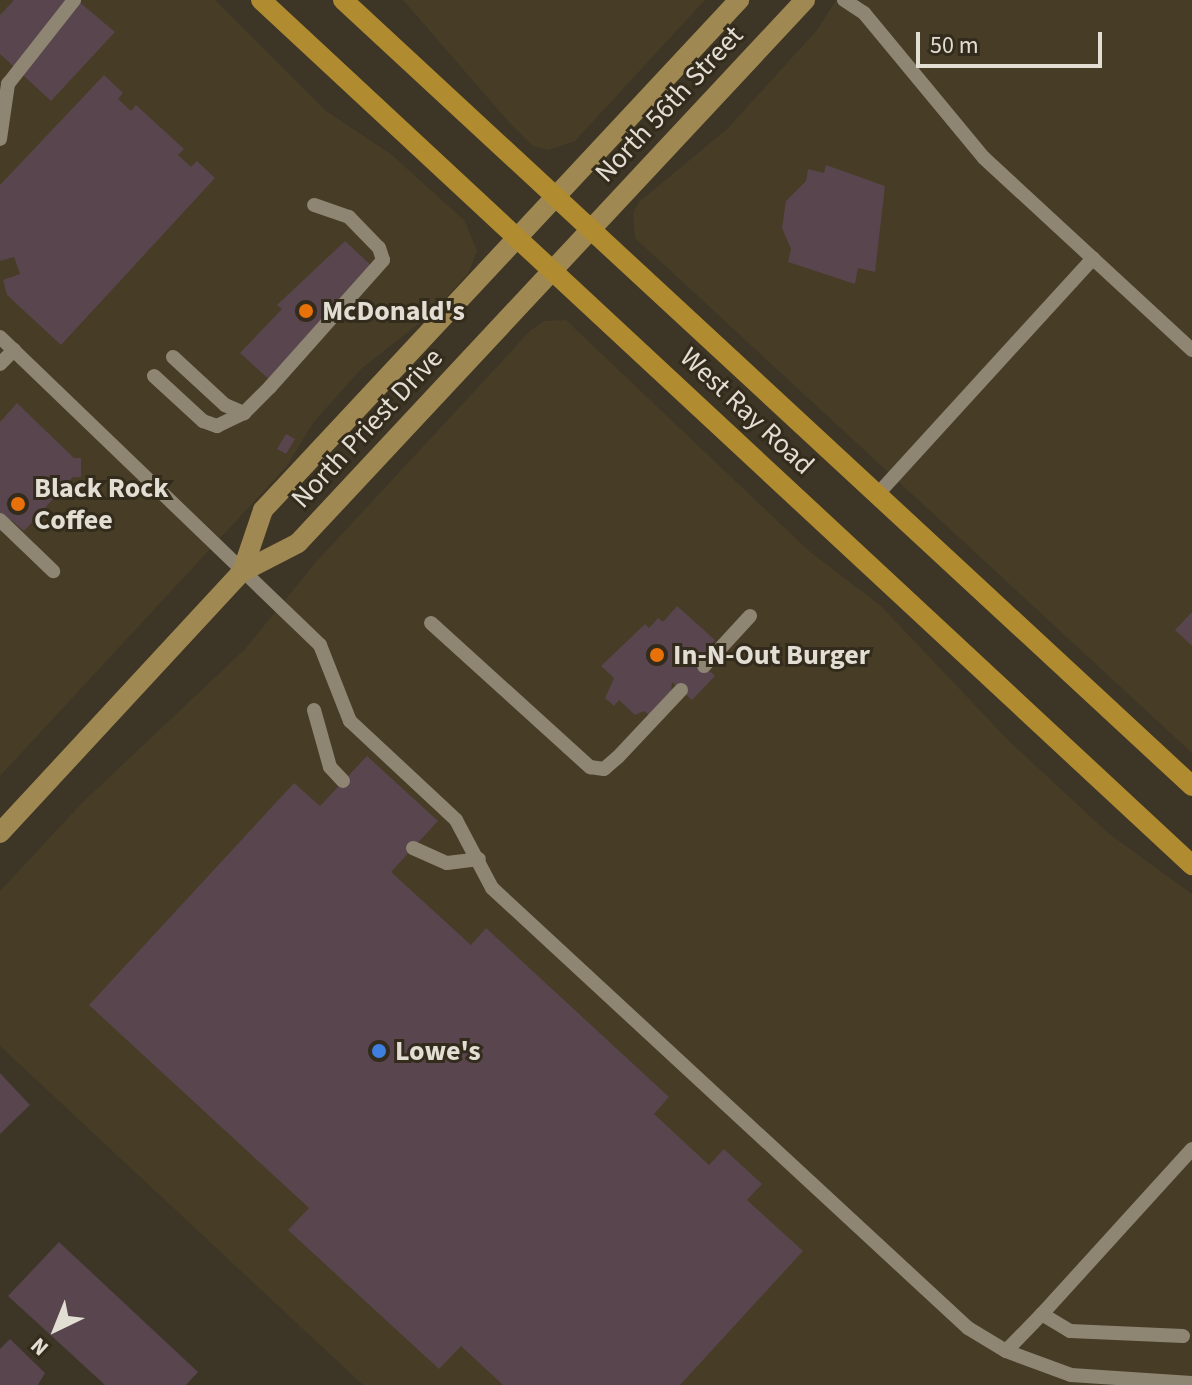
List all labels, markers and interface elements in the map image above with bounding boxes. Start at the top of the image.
scale bar [920,16,1106,66]
street label: North 56th Street [588,19,750,189]
text: 50 m [930,28,979,63]
place label: McDonald's [322,294,465,328]
marker: McDonald's [297,302,315,320]
street label: West Ray Road [673,340,821,482]
street label: North Priest Drive [284,341,450,515]
place label: Black Rock Coffee [34,471,169,537]
marker: Black Rock Coffee [9,495,27,513]
place label: In-N-Out Burger [673,638,870,672]
marker: In-N-Out Burger [648,646,666,664]
place label: Lowe's [395,1034,481,1068]
marker: Lowe's [370,1042,388,1060]
north arrow [16,1289,96,1369]
text: N [23,1330,56,1363]

